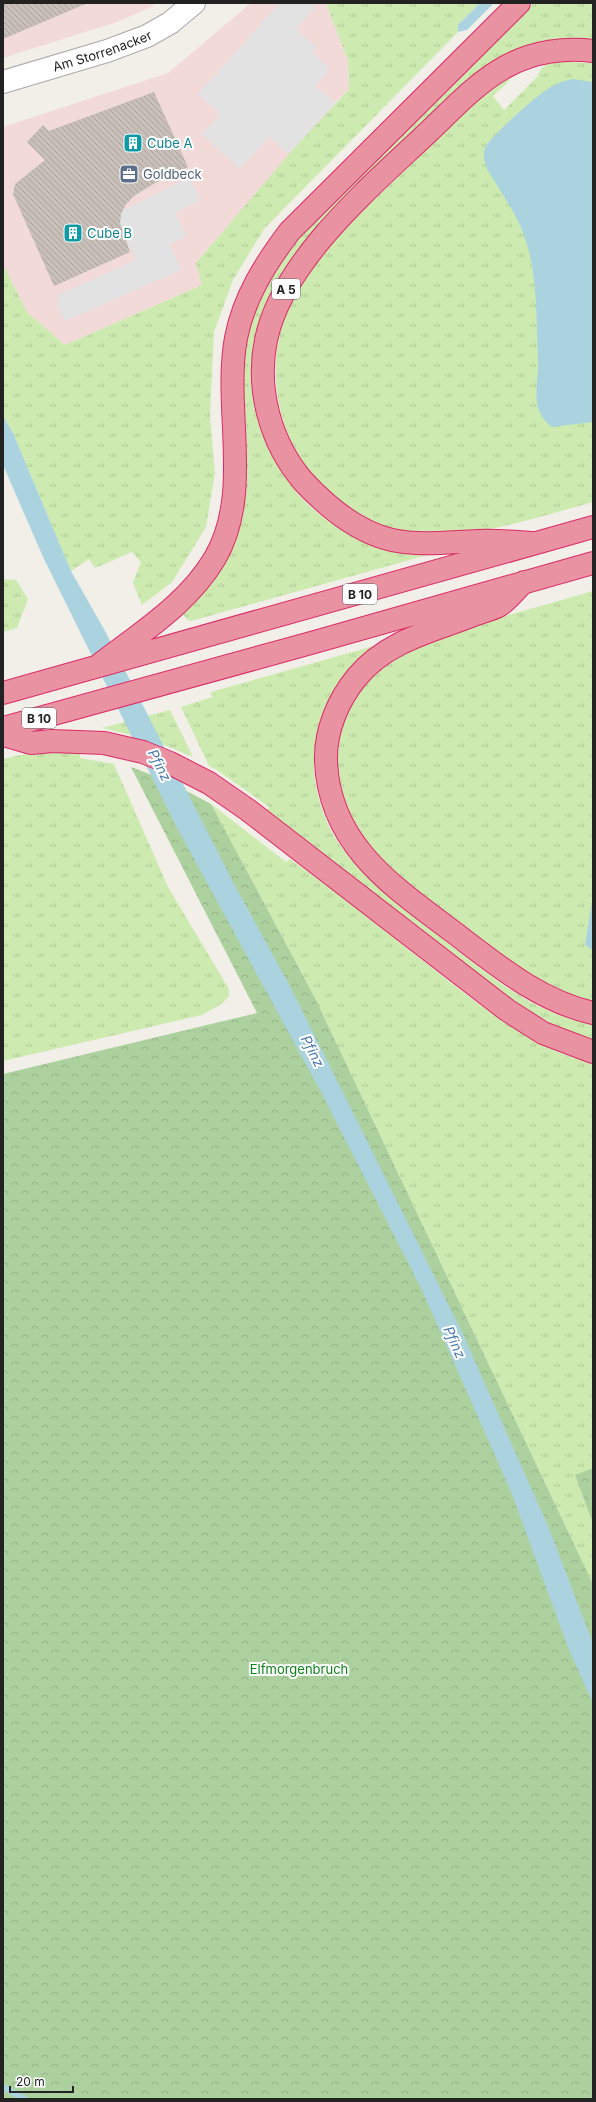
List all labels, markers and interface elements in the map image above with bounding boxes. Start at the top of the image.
street label: Am Storrenacker [51,27,155,75]
building icon: Cube A [122,132,144,154]
place label: Cube A [147,135,192,151]
office icon: Goldbeck [118,163,140,185]
place label: Goldbeck [143,166,202,182]
building icon: Cube B [62,222,84,244]
place label: Cube B [87,225,132,241]
road number: A 5 [272,279,300,299]
road number: B 10 [343,584,377,604]
road number: B 10 [22,708,56,728]
water label: Pfinz [145,746,175,784]
water label: Pfinz [298,1032,328,1070]
water label: Pfinz [440,1323,470,1361]
park label: Elfmorgenbruch [250,1661,348,1677]
scale bar [10,2068,73,2094]
text: 20 m [16,2074,45,2089]

